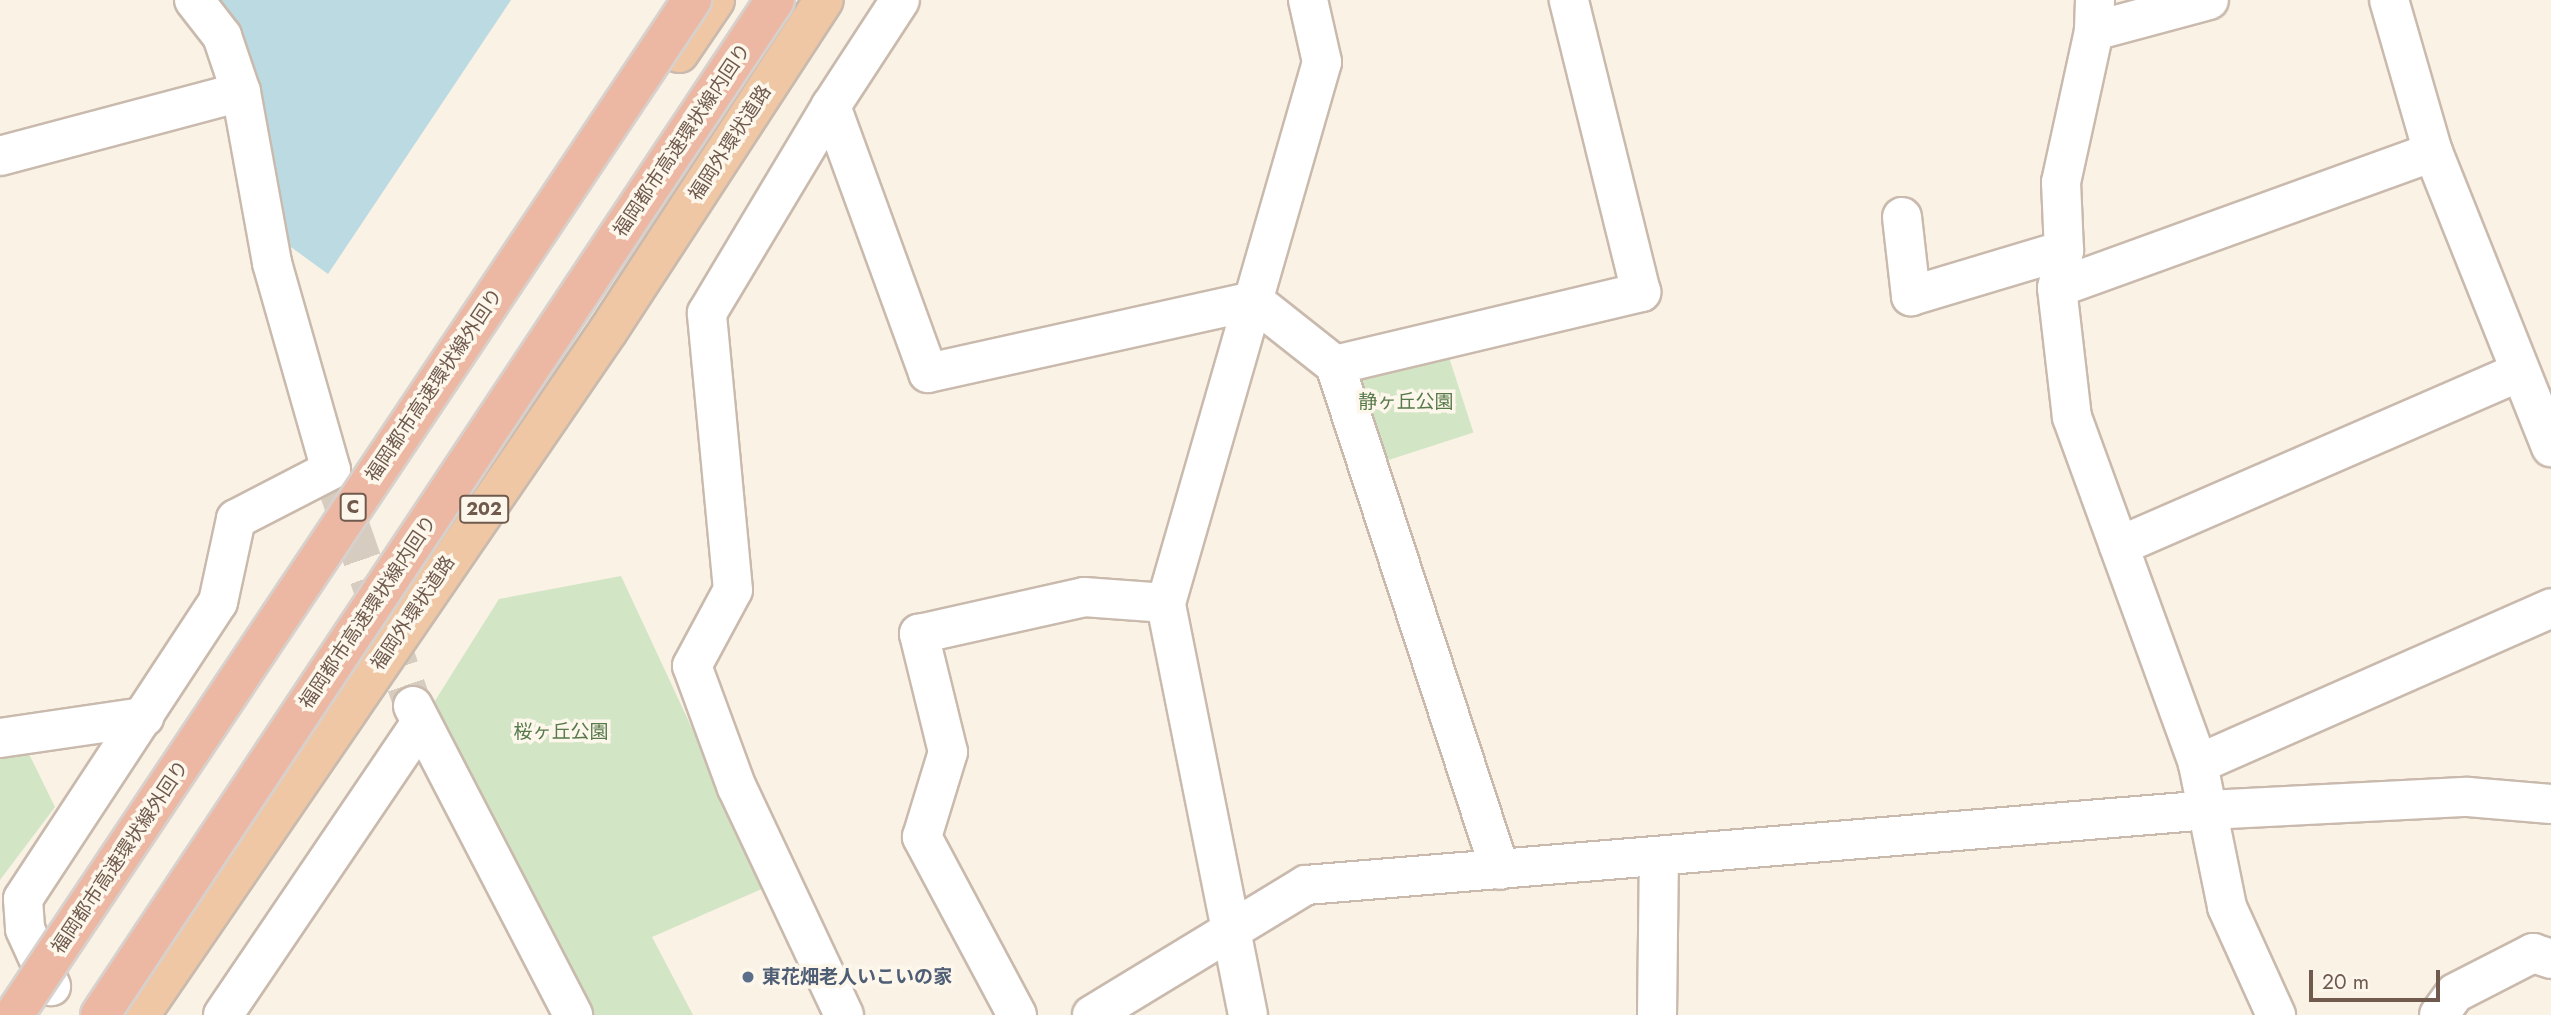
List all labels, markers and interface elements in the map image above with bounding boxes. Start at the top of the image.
street label: 福岡都市高速環状線内回り [609,39,755,241]
street label: 福岡外環状道路 [684,81,776,205]
street label: 福岡都市高速環状線外回り [361,284,507,486]
park label: 静ヶ丘公園 [1359,391,1453,413]
road number: C [339,492,367,522]
road number: 202 [458,494,510,524]
street label: 福岡都市高速環状線内回り [295,511,441,713]
street label: 福岡外環状道路 [366,551,460,675]
park label: 桜ヶ丘公園 [514,721,608,743]
street label: 福岡都市高速環状線外回り [47,756,193,958]
scale bar [2313,956,2444,1000]
place label: 東花畑老人いこいの家 [762,966,952,988]
text: 20 m [2322,967,2369,997]
marker: 東花畑老人いこいの家 [740,969,756,985]

